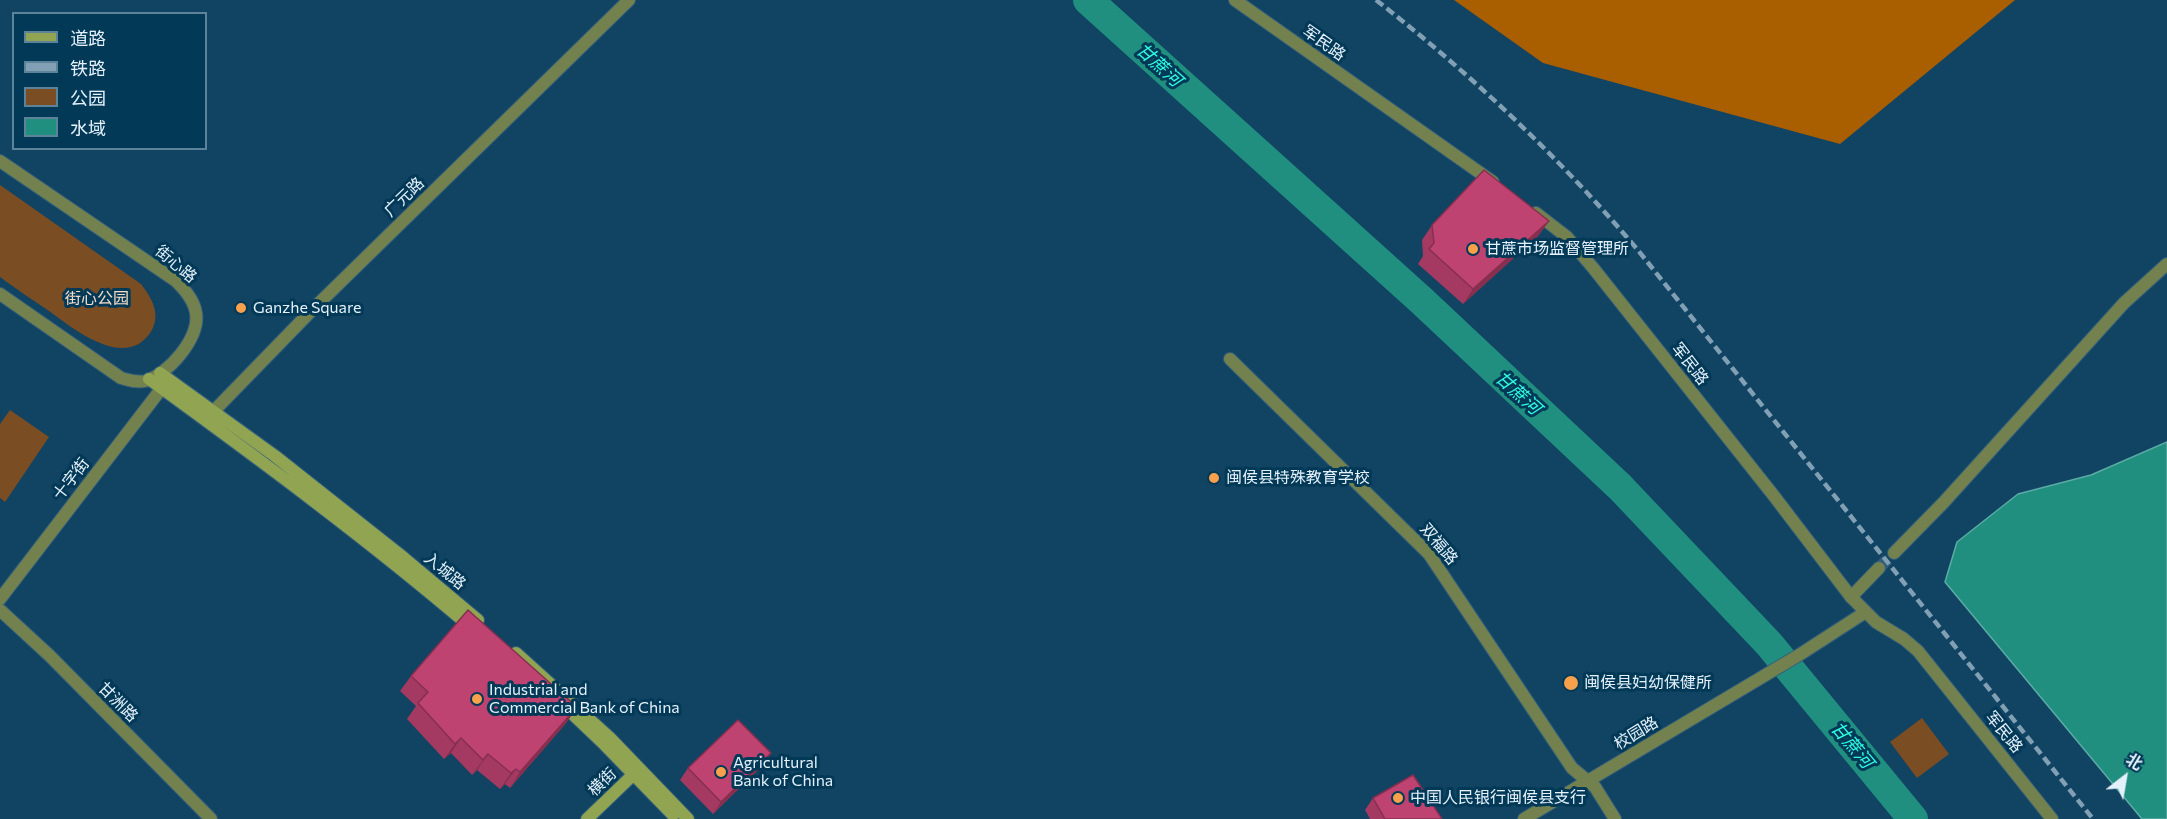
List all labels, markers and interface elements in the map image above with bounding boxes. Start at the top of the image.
legend [12,12,207,150]
street label: 军民路 [1299,21,1349,65]
text: 道路 [70,27,106,49]
water label: 甘蔗河 [1132,39,1186,91]
text: 铁路 [70,57,106,79]
text: 公园 [70,87,106,109]
text: 水域 [70,117,106,139]
street label: 广元路 [380,173,428,221]
place label: 甘蔗市场监督管理所 [1485,239,1629,259]
street label: 街心路 [151,241,201,287]
marker: 甘蔗市场监督管理所 [1466,242,1480,256]
park label: 街心公园 [65,289,129,309]
place label: Ganzhe Square [253,298,361,318]
marker: Ganzhe Square [234,301,248,315]
street label: 军民路 [1668,339,1712,389]
water label: 甘蔗河 [1491,367,1545,419]
street label: 十字街 [49,454,93,504]
place label: 闽侯县特殊教育学校 [1226,468,1370,488]
marker: 闽侯县特殊教育学校 [1207,471,1221,485]
street label: 双福路 [1416,519,1462,569]
street label: 入城路 [420,548,470,594]
place label: 闽侯县妇幼保健所 [1584,673,1712,693]
marker: 闽侯县妇幼保健所 [1562,674,1580,692]
street label: 甘洲路 [94,678,142,726]
place label: Industrial and Commercial Bank of China [489,680,680,718]
marker: Industrial and Commercial Bank of China [470,692,484,706]
street label: 军民路 [1981,707,2027,757]
street label: 校园路 [1610,712,1662,754]
water label: 甘蔗河 [1826,717,1878,773]
north arrow [2095,747,2155,807]
text: 北 [2123,749,2146,773]
place label: Agricultural Bank of China [733,753,833,791]
street label: 横街 [584,764,620,800]
marker: Agricultural Bank of China [714,765,728,779]
place label: 中国人民银行闽侯县支行 [1410,788,1586,808]
marker: 中国人民银行闽侯县支行 [1391,791,1405,805]

